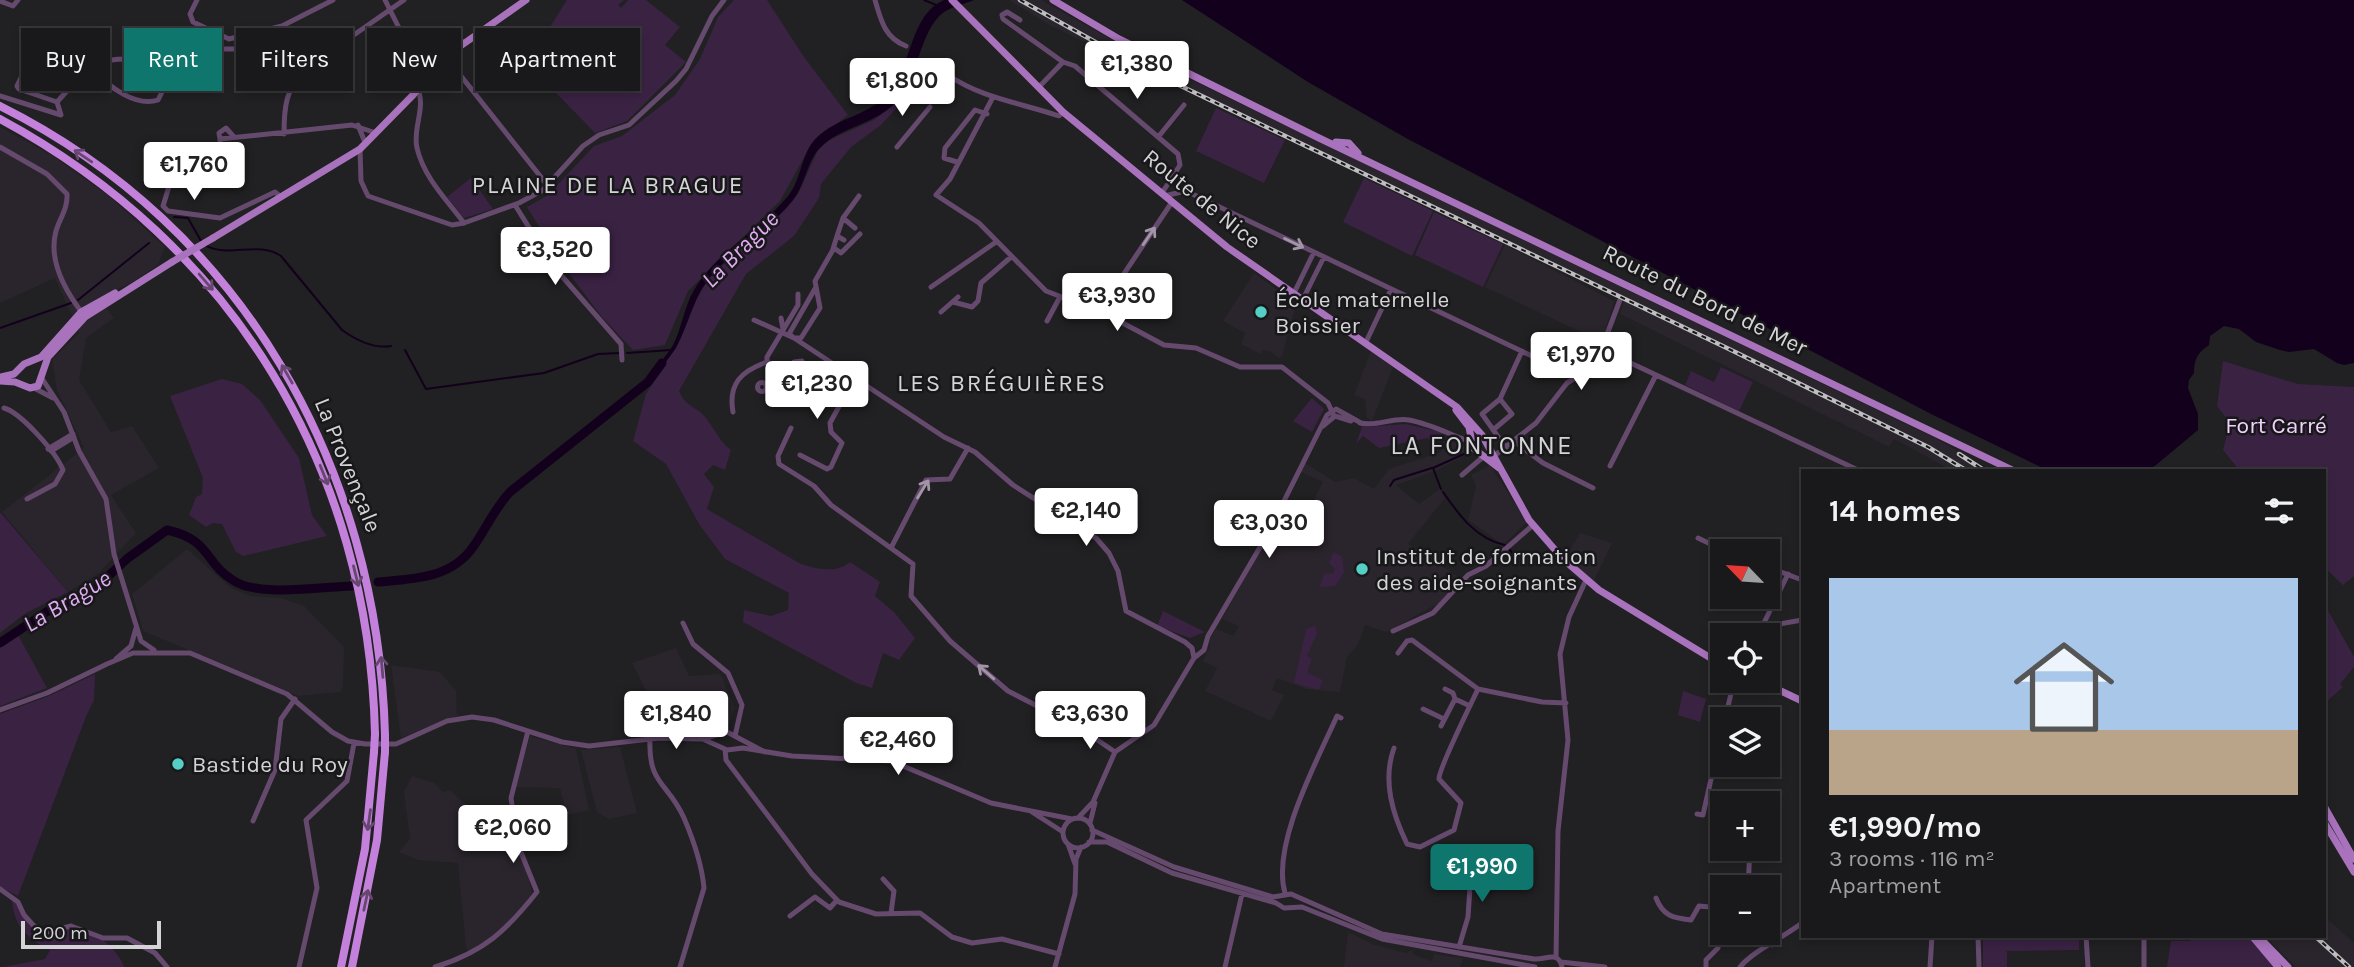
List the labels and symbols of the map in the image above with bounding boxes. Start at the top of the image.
pin: €1,380 [1080,42,1194,101]
pin: €1,800 [845,58,959,118]
pin: €1,760 [137,142,251,202]
street label: Route de Nice [1138,143,1266,255]
one-way arrow [74,149,93,163]
district label: PLAINE DE LA BRAGUE [472,171,744,199]
water label: La Brague [696,205,784,293]
one-way arrow [1142,227,1156,246]
pin: €3,520 [498,228,612,287]
one-way arrow [1283,236,1304,250]
street label: Route du Bord de Mer [1598,239,1812,362]
one-way arrow [198,272,214,290]
pin: €3,930 [1060,274,1174,333]
place label: École maternelle Boissier [1275,286,1449,339]
marker: École maternelle Boissier [1253,304,1269,320]
pin: €1,970 [1524,332,1638,392]
pin: €1,230 [760,362,874,421]
one-way arrow [280,365,294,385]
district label: LES BRÉGUIÈRES [897,368,1107,397]
street label: La Provençale [309,394,387,536]
park label: Fort Carré [2225,412,2327,439]
district label: LA FONTONNE [1390,430,1574,461]
one-way arrow [319,463,332,485]
one-way arrow [916,479,930,499]
pin: €2,140 [1029,489,1143,548]
pin: €3,030 [1212,500,1326,560]
north arrow [1710,539,1780,609]
place label: Institut de formation des aide-soignants [1376,543,1596,596]
marker: Institut de formation des aide-soignants [1354,561,1370,577]
water label: La Brague [18,564,116,638]
one-way arrow [351,565,364,587]
one-way arrow [375,656,388,678]
one-way arrow [977,664,995,680]
pin: €1,840 [619,692,733,751]
pin: €3,630 [1033,692,1147,751]
pin: €2,460 [841,718,955,777]
place label: Bastide du Roy [192,751,348,778]
marker: Bastide du Roy [170,756,186,772]
pin: €2,060 [456,806,570,865]
one-way arrow [362,808,375,831]
pin: €1,990 [1425,844,1539,904]
one-way arrow [359,889,373,912]
scale bar [21,918,161,950]

